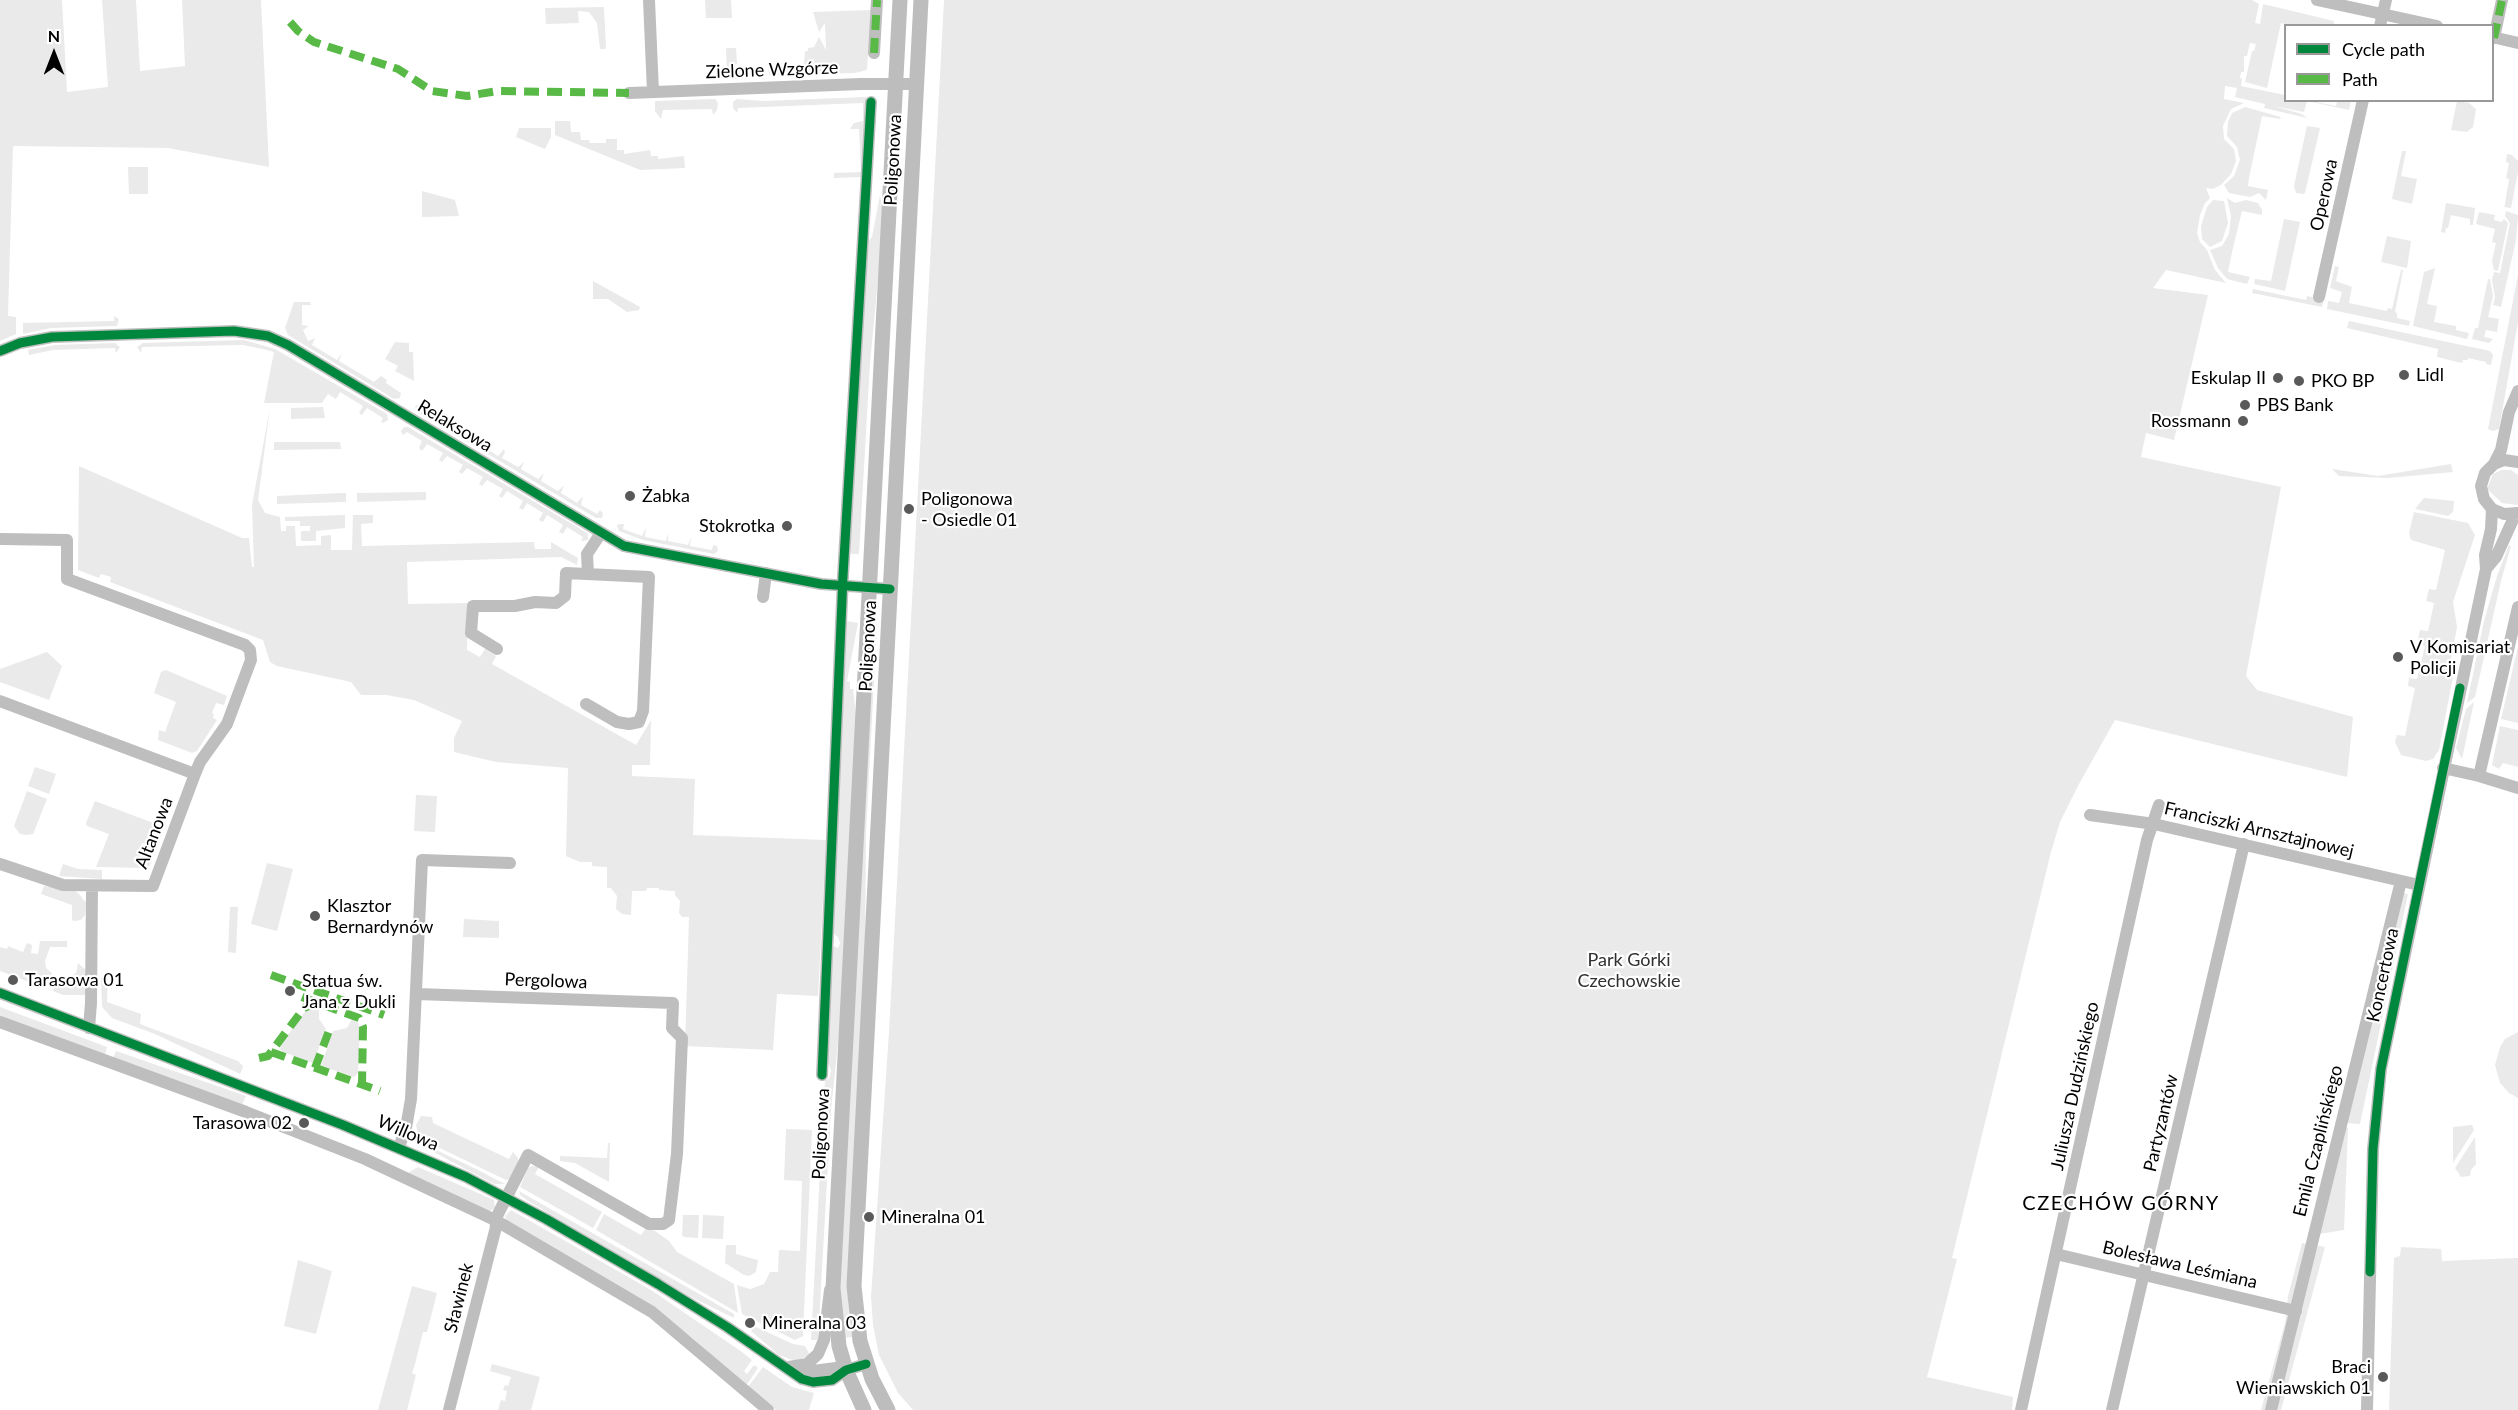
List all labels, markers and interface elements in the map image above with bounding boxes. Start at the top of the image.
north arrow [24,24,84,84]
legend [2284,24,2494,102]
text: N [48,26,60,45]
text: Cycle path [2342,38,2425,60]
street label: Zielone Wzgórze [705,57,839,83]
text: Path [2342,68,2378,90]
street label: Poligonowa [880,114,906,206]
street label: Operowa [2306,157,2342,233]
place label: Lidl [2416,364,2444,386]
place label: Eskulap II [2191,367,2266,389]
marker: Lidl [2397,368,2411,382]
place label: PKO BP [2311,370,2374,392]
marker: Eskulap II [2271,371,2285,385]
marker: PKO BP [2292,374,2306,388]
place label: PBS Bank [2257,394,2333,416]
street label: Relaksowa [414,395,496,457]
marker: PBS Bank [2238,398,2252,412]
place label: Rossmann [2151,410,2231,432]
marker: Rossmann [2236,414,2250,428]
place label: Żabka [642,485,690,507]
place label: Poligonowa - Osiedle 01 [921,488,1017,530]
marker: Żabka [623,489,637,503]
marker: Poligonowa - Osiedle 01 [902,502,916,516]
place label: Stokrotka [699,515,775,537]
marker: Stokrotka [780,519,794,533]
street label: Poligonowa [855,600,881,692]
place label: V Komisariat Policji [2410,636,2510,678]
marker: V Komisariat Policji [2391,650,2405,664]
street label: Altanowa [130,794,178,872]
street label: Franciszki Arnsztajnowej [2162,798,2356,862]
place label: Klasztor Bernardynów [327,895,433,938]
marker: Klasztor Bernardynów [308,909,322,923]
street label: Koncertowa [2363,926,2403,1024]
park label: Park Górki Czechowskie [1577,949,1681,992]
place label: Tarasowa 01 [25,969,124,991]
street label: Pergolowa [504,969,588,993]
place label: Statua św. Jana z Dukli [302,970,396,1012]
marker: Tarasowa 01 [6,973,20,987]
marker: Statua św. Jana z Dukli [283,984,297,998]
street label: Juliusza Dudzińskiego [2047,1000,2103,1172]
street label: Emila Czaplińskiego [2289,1063,2347,1219]
street label: Partyzantów [2139,1072,2183,1174]
street label: Poligonowa [808,1088,834,1180]
street label: Willowa [374,1110,442,1156]
place label: Tarasowa 02 [193,1112,292,1134]
marker: Tarasowa 02 [297,1116,311,1130]
district label: CZECHÓW GÓRNY [2022,1192,2220,1216]
place label: Mineralna 01 [881,1206,986,1228]
marker: Mineralna 01 [862,1210,876,1224]
street label: Bolesława Leśmiana [2100,1237,2260,1293]
street label: Sławinek [440,1261,478,1335]
place label: Mineralna 03 [762,1312,867,1334]
marker: Mineralna 03 [743,1316,757,1330]
place label: Braci Wieniawskich 01 [2236,1356,2371,1398]
marker: Braci Wieniawskich 01 [2376,1370,2390,1384]

